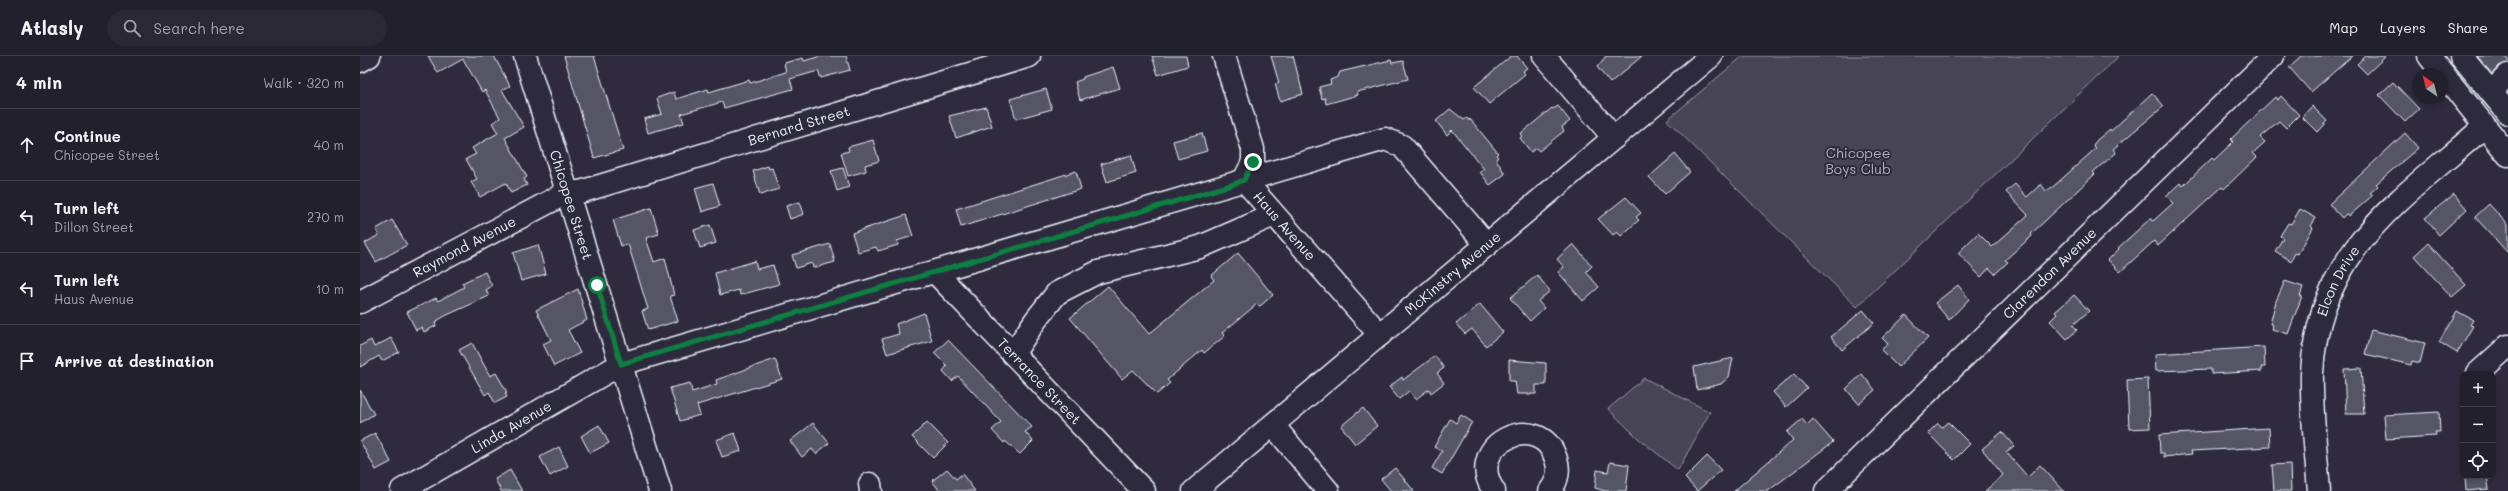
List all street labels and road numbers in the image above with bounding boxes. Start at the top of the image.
street label: Bernard Street [745,101,852,150]
street label: Chicopee Street [546,148,598,262]
street label: Haus Avenue [1249,187,1320,265]
street label: Raymond Avenue [409,211,519,281]
street label: Clarendon Avenue [1998,223,2100,323]
street label: McKinstry Avenue [1400,227,1504,319]
street label: Elcon Drive [2312,241,2364,319]
street label: Terrance Street [994,333,1086,428]
street label: Linda Avenue [467,396,555,457]

